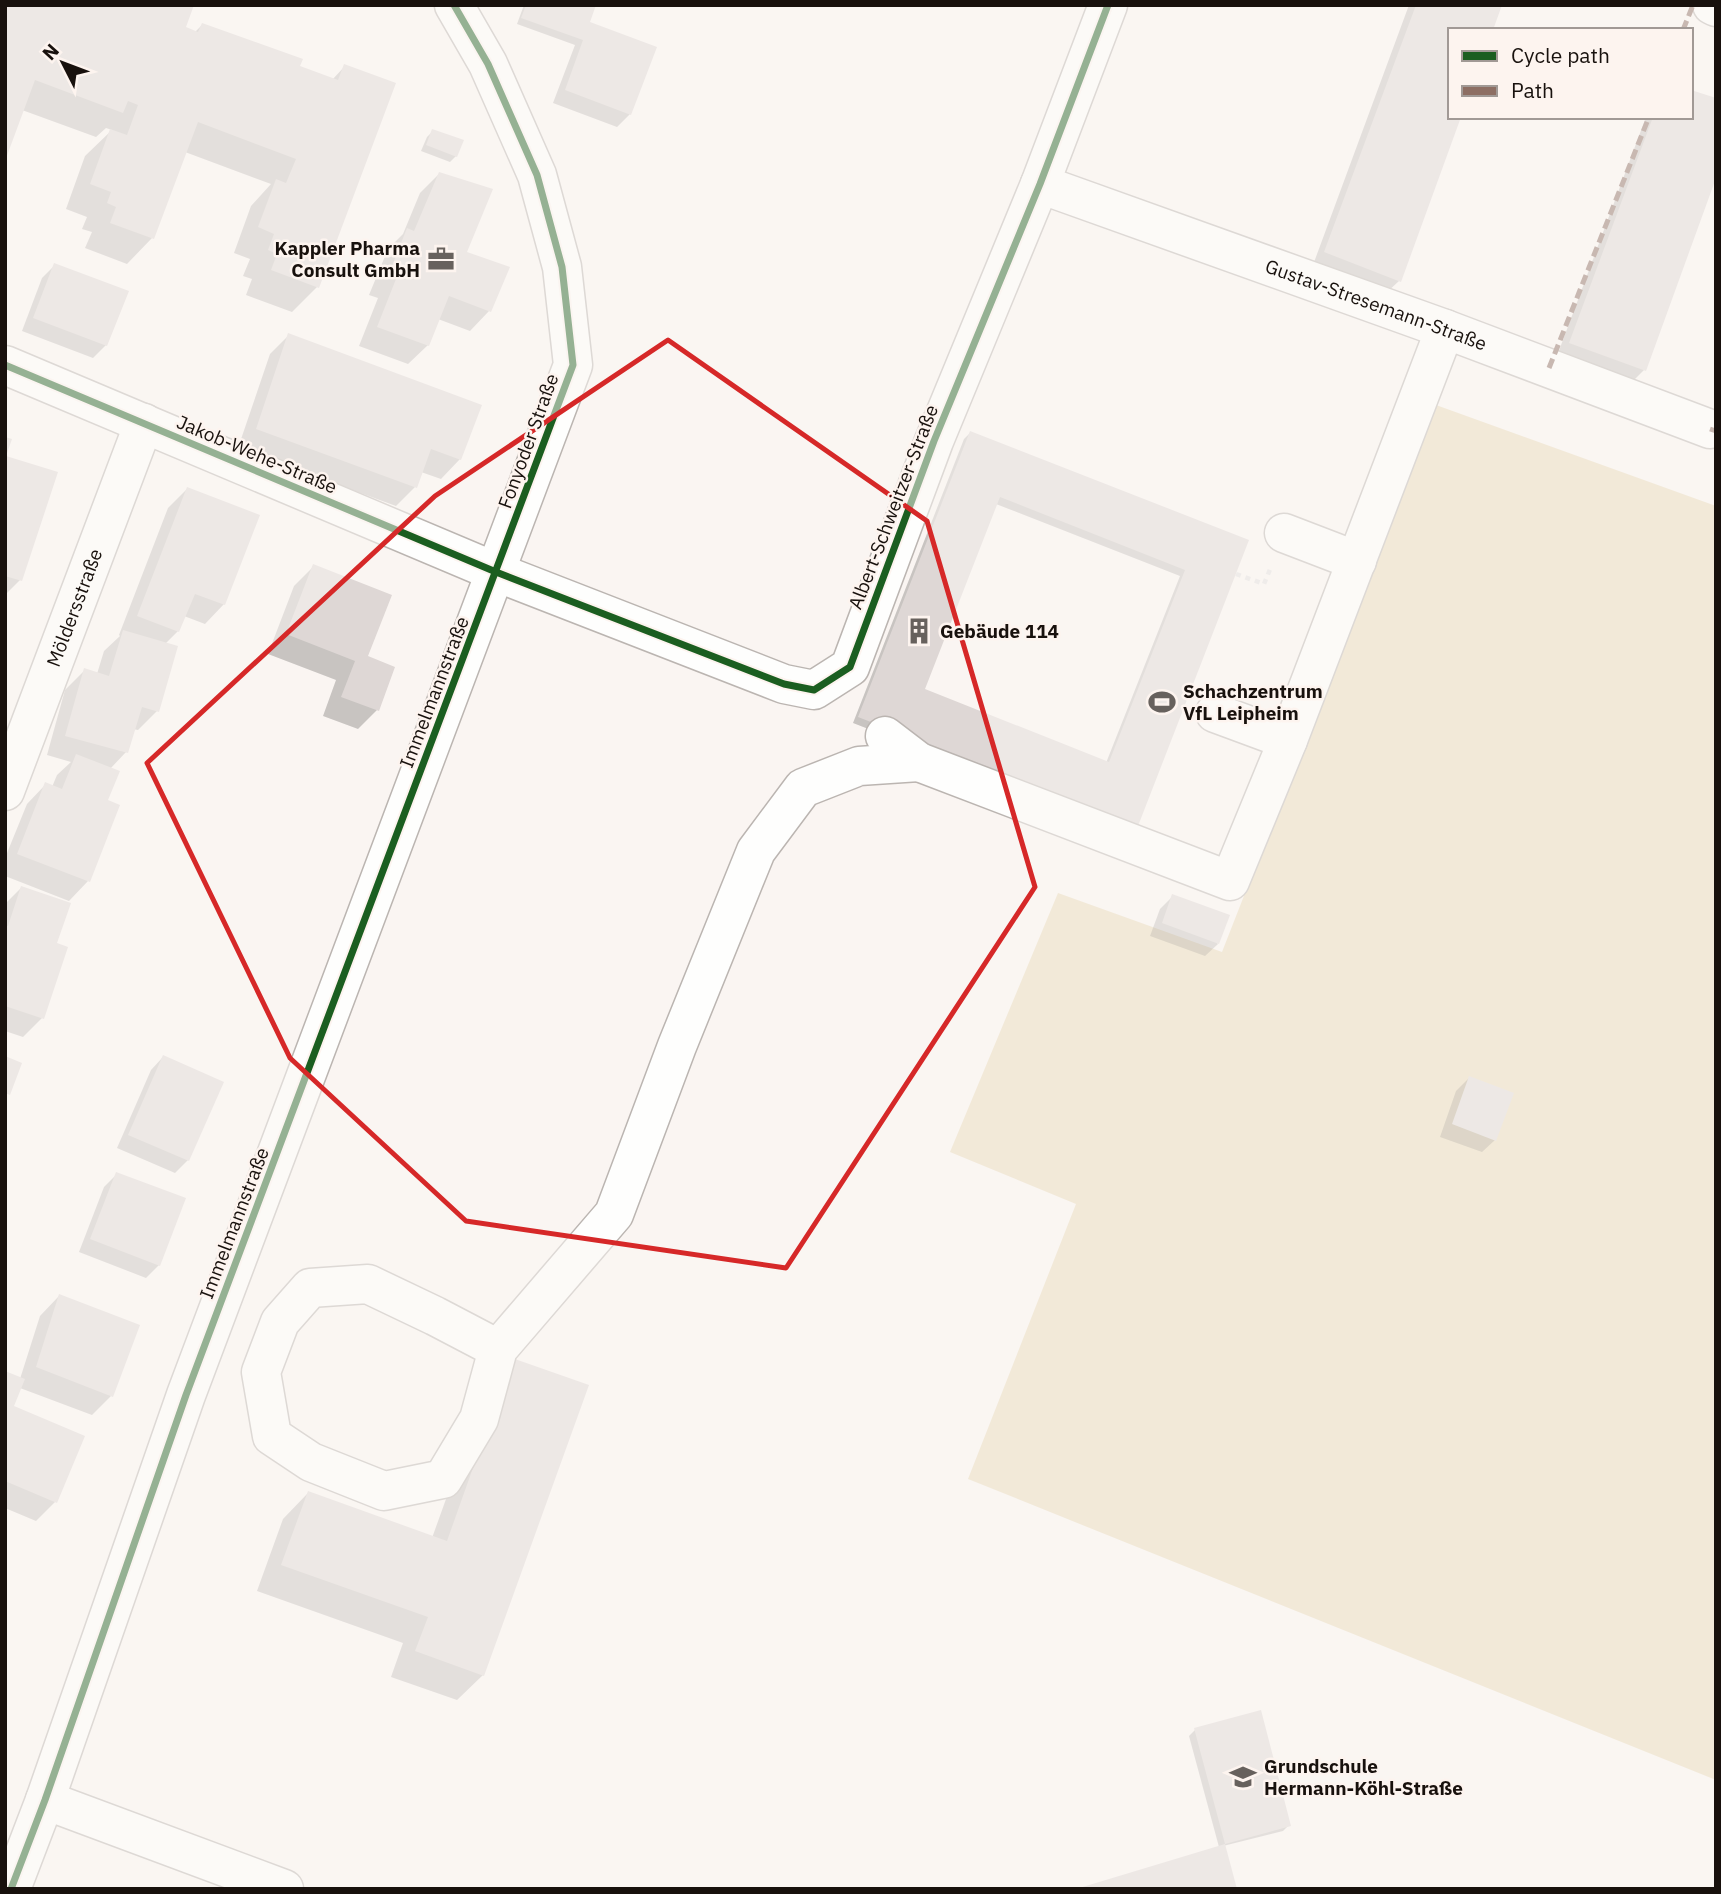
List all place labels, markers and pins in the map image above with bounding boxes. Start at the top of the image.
place label: Kappler Pharma Consult GmbH [274,236,420,282]
office icon: Kappler Pharma Consult GmbH [426,244,456,274]
building icon: Gebäude 114 [904,616,934,646]
place label: Gebäude 114 [940,619,1059,643]
place label: Schachzentrum VfL Leipheim [1183,679,1323,725]
sports icon: Schachzentrum VfL Leipheim [1147,687,1177,717]
place label: Grundschule Hermann-Köhl-Straße [1264,1754,1463,1800]
school or university icon: Grundschule Hermann-Köhl-Straße [1228,1762,1258,1792]

